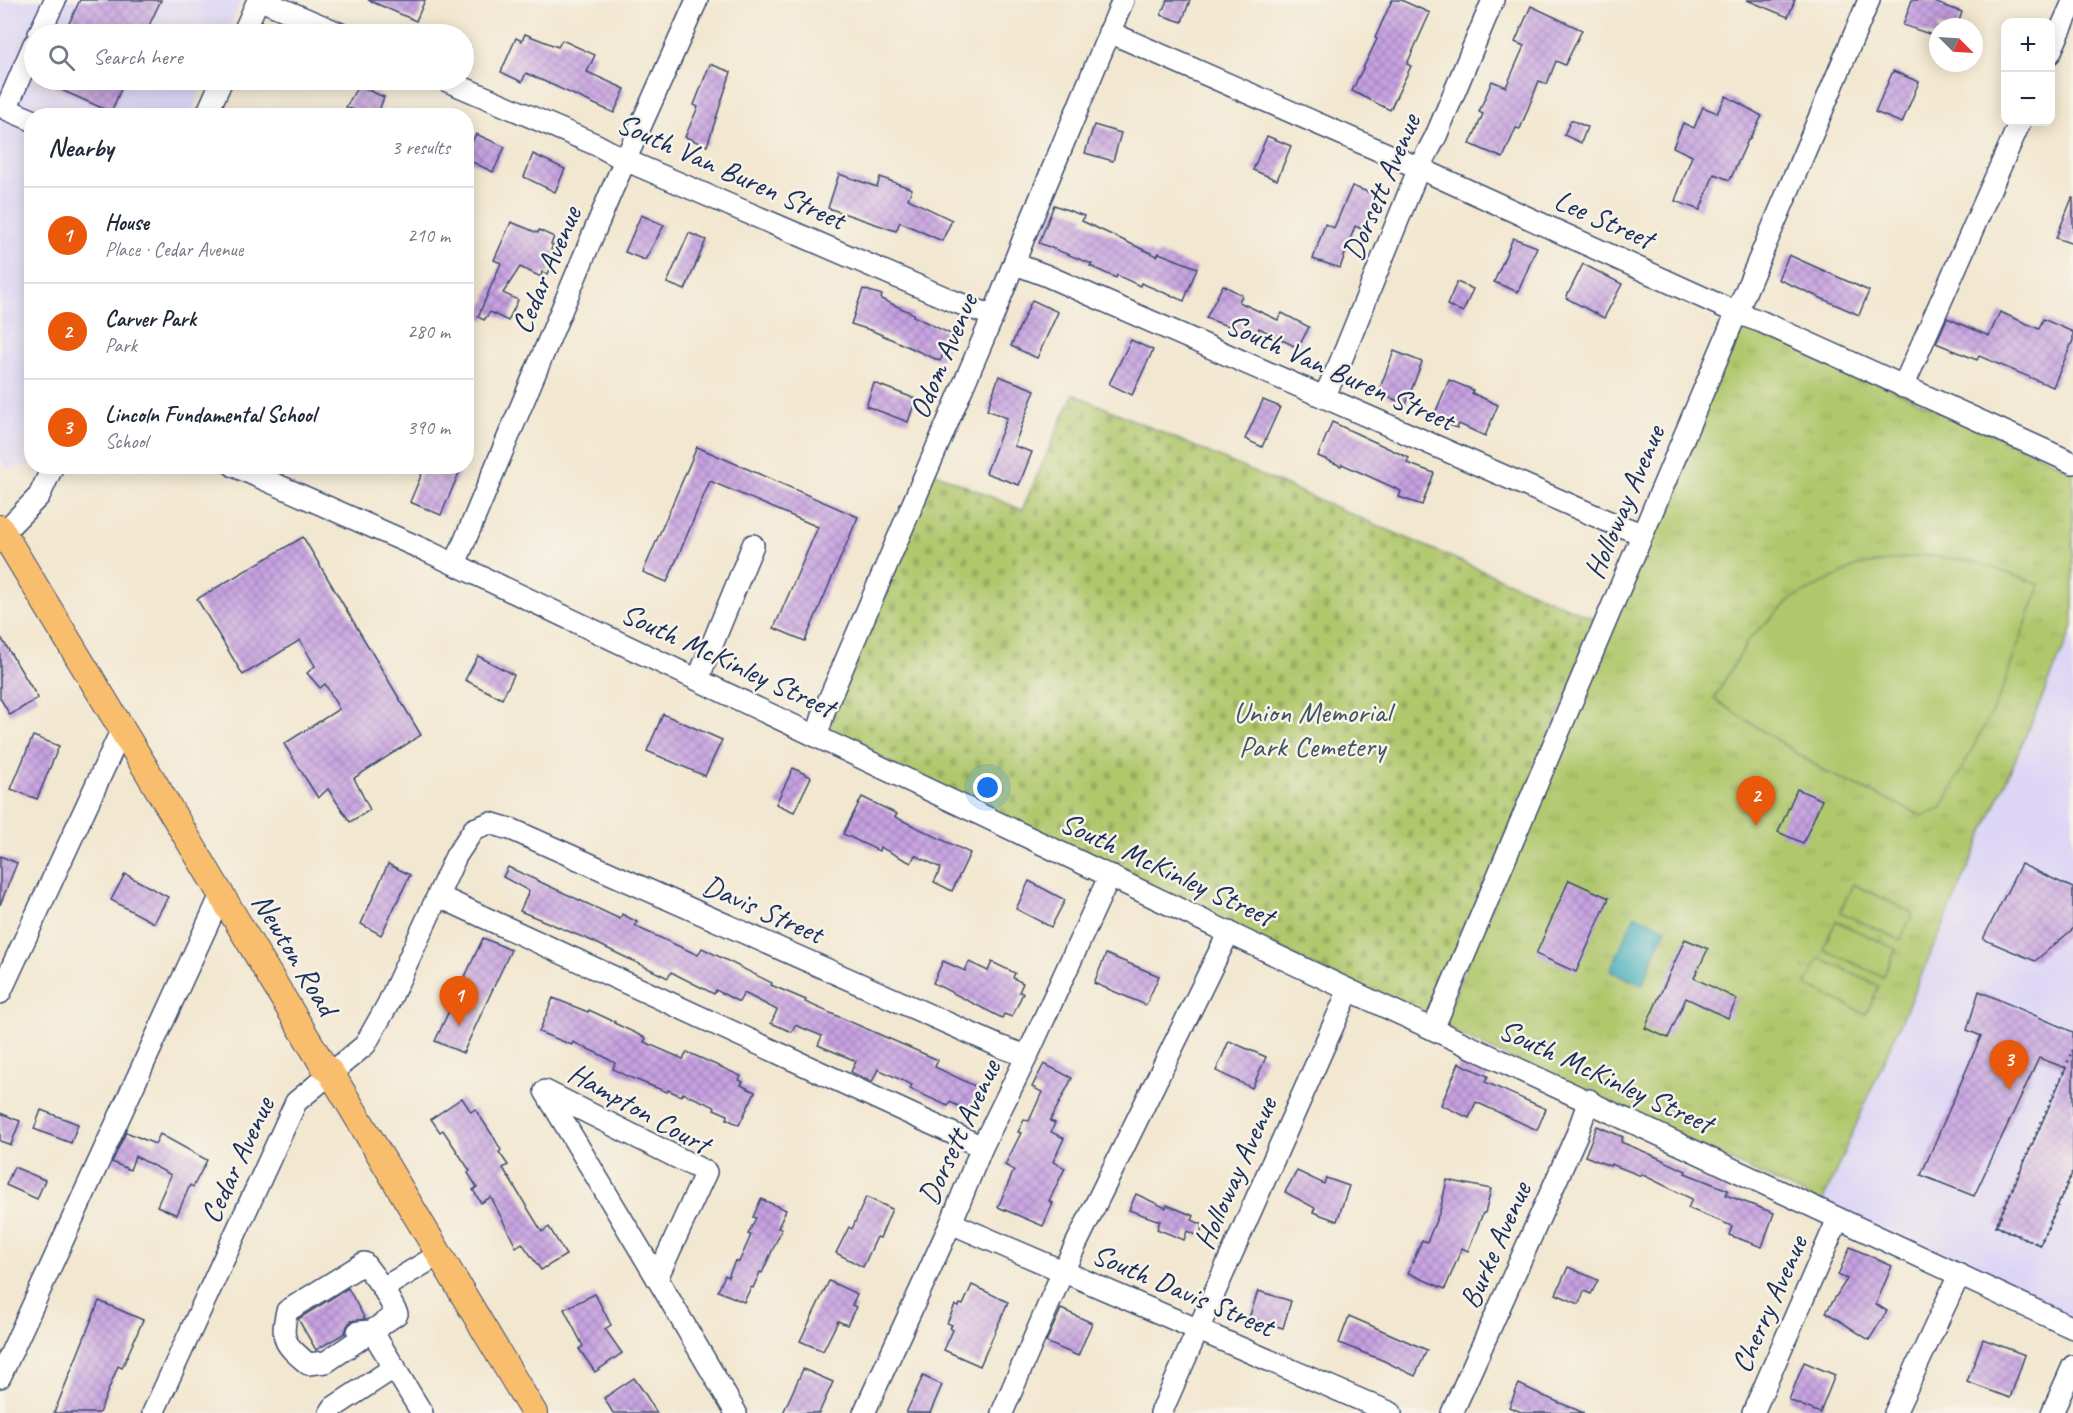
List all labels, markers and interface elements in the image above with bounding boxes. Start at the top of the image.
north arrow [1929,18,1983,72]
map controls [2001,18,2055,126]
button: + [2001,18,2055,72]
search box [24,24,474,90]
icon: search [45,41,78,74]
text: Search here [93,43,183,71]
button: − [2001,72,2055,126]
street label: South Van Buren Street [611,104,854,240]
street label: Dorsett Avenue [1333,106,1430,266]
text: Nearby [48,131,113,164]
text: 3 results [391,135,450,160]
street label: Lee Street [1549,180,1663,259]
street label: Cedar Avenue [502,199,591,339]
text: House [105,209,149,237]
text: 1 [63,223,72,248]
text: 210 m [407,223,450,248]
text: Place · Cedar Avenue [105,237,243,262]
street label: Odom Avenue [900,286,987,424]
text: Carver Park [105,305,196,333]
street label: South Van Buren Street [1220,305,1463,441]
text: 2 [63,319,72,344]
text: 280 m [407,319,450,344]
text: Park [105,333,137,358]
text: Lincoln Fundamental School [105,401,316,429]
text: 3 [63,415,72,440]
text: 390 m [407,415,450,440]
street label: Holloway Avenue [1575,418,1674,584]
text: School [105,429,148,454]
street label: South McKinley Street [615,594,844,728]
park label: Union Memorial Park Cemetery [1233,693,1396,765]
your location [973,773,1002,802]
pin: 2 [1736,776,1776,826]
street label: South McKinley Street [1054,803,1283,937]
street label: Davis Street [697,866,832,954]
street label: Newton Road [244,886,349,1026]
pin: 1 [440,976,478,1026]
street label: South McKinley Street [1493,1010,1722,1144]
pin: 3 [1990,1040,2028,1090]
street label: Dorsett Avenue [909,1052,1010,1210]
street label: Hampton Court [562,1054,720,1164]
street label: Cedar Avenue [191,1089,284,1229]
street label: Holloway Avenue [1185,1089,1286,1255]
street label: Burke Avenue [1450,1174,1541,1314]
street label: Cherry Avenue [1722,1228,1817,1378]
street label: South Davis Street [1086,1235,1282,1347]

